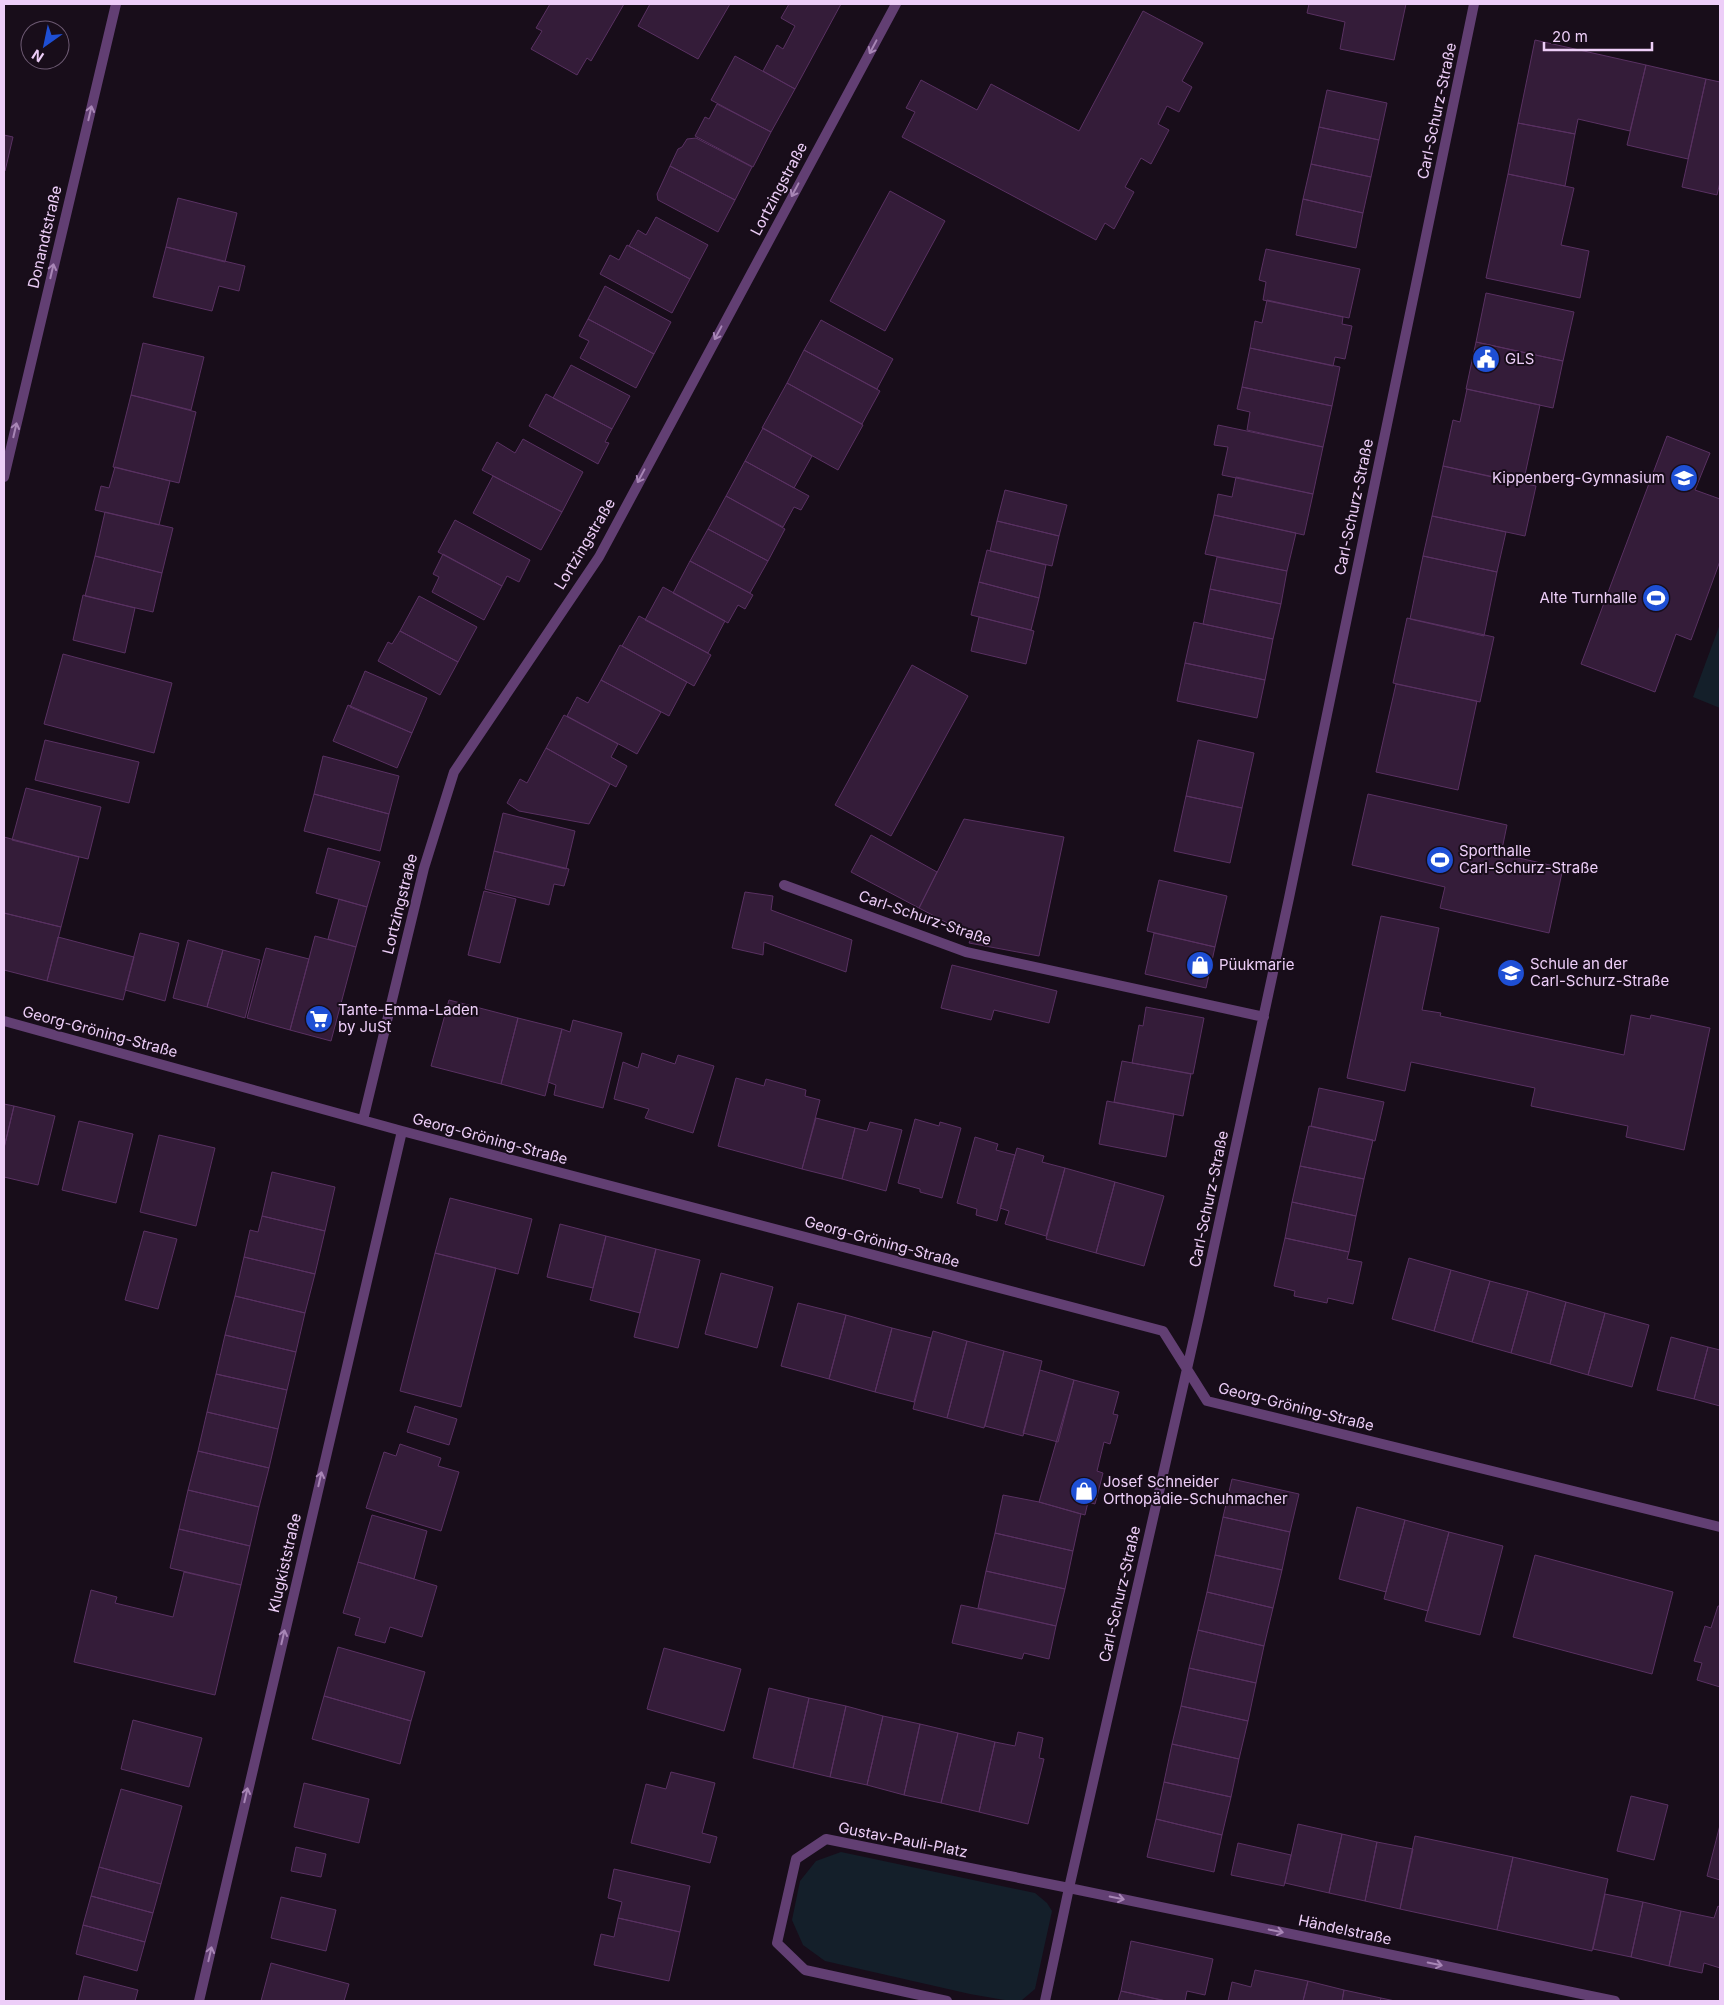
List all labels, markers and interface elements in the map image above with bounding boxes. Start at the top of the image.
north arrow [20,20,70,70]
scale bar [1544,20,1652,52]
text: 20 m [1552,27,1588,46]
one-way arrow [867,39,877,53]
street label: Carl-Schurz-Straße [1413,41,1460,181]
text: N [29,46,47,66]
one-way arrow [86,106,95,122]
street label: Lortzingstraße [746,139,811,239]
one-way arrow [790,182,800,196]
street label: Donandtstraße [23,184,66,290]
one-way arrow [48,264,57,280]
one-way arrow [713,325,723,340]
public building icon: GLS [1471,344,1501,374]
place label: GLS [1505,349,1534,368]
one-way arrow [11,422,20,438]
street label: Carl-Schurz-Straße [1330,437,1377,577]
school or university icon: Kippenberg-Gymnasium [1669,463,1699,493]
one-way arrow [636,468,645,483]
place label: Kippenberg-Gymnasium [1492,468,1665,487]
street label: Lortzingstraße [550,495,619,593]
sports icon: Alte Turnhalle [1641,583,1671,613]
place label: Alte Turnhalle [1540,588,1637,607]
place label: Sporthalle Carl-Schurz-Straße [1459,841,1598,877]
sports icon: Sporthalle Carl-Schurz-Straße [1425,845,1455,875]
street label: Lortzingstraße [378,852,421,956]
street label: Carl-Schurz-Straße [856,886,994,949]
shop icon: Püukmarie [1185,950,1215,980]
place label: Schule an der Carl-Schurz-Straße [1530,954,1669,990]
place label: Püukmarie [1219,955,1294,974]
school or university icon: Schule an der Carl-Schurz-Straße [1496,958,1526,988]
place label: Tante-Emma-Laden by JuSt [338,1000,479,1036]
street label: Georg-Gröning-Straße [20,1002,180,1061]
supermarket icon: Tante-Emma-Laden by JuSt [304,1004,334,1034]
street label: Georg-Gröning-Straße [410,1109,570,1168]
street label: Carl-Schurz-Straße [1185,1129,1232,1269]
street label: Georg-Gröning-Straße [802,1212,962,1271]
street label: Georg-Gröning-Straße [1216,1378,1376,1435]
one-way arrow [316,1471,325,1487]
place label: Josef Schneider Orthopädie-Schuhmacher [1103,1472,1288,1508]
shop icon: Josef Schneider Orthopädie-Schuhmacher [1069,1476,1099,1506]
street label: Klugkiststraße [264,1511,305,1614]
street label: Carl-Schurz-Straße [1095,1524,1144,1664]
one-way arrow [279,1630,288,1646]
one-way arrow [242,1788,251,1804]
street label: Gustav-Pauli-Platz [837,1818,970,1861]
one-way arrow [1108,1894,1124,1903]
street label: Händelstraße [1297,1910,1393,1949]
one-way arrow [1268,1927,1284,1936]
one-way arrow [206,1946,215,1962]
one-way arrow [1427,1960,1443,1969]

